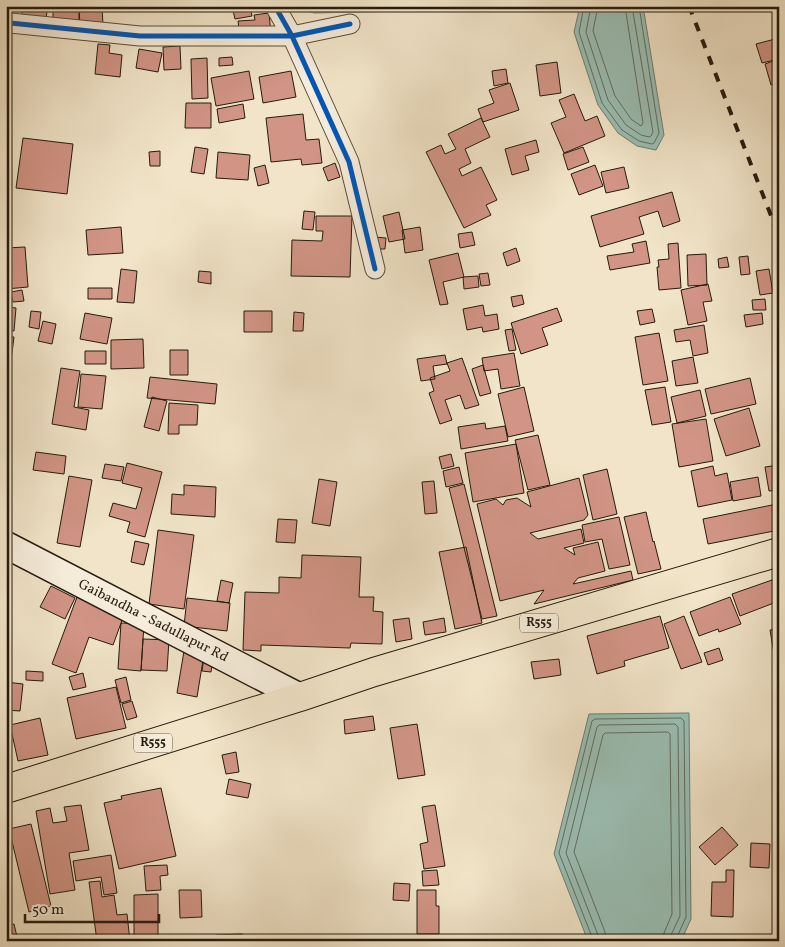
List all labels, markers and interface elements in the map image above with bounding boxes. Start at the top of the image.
street label: Gaibandha - Sadullapur Rd [75,575,231,667]
road number: R555 [520,614,558,632]
road number: R555 [134,734,172,752]
scale bar [25,892,159,924]
text: 50 m [32,900,64,921]

